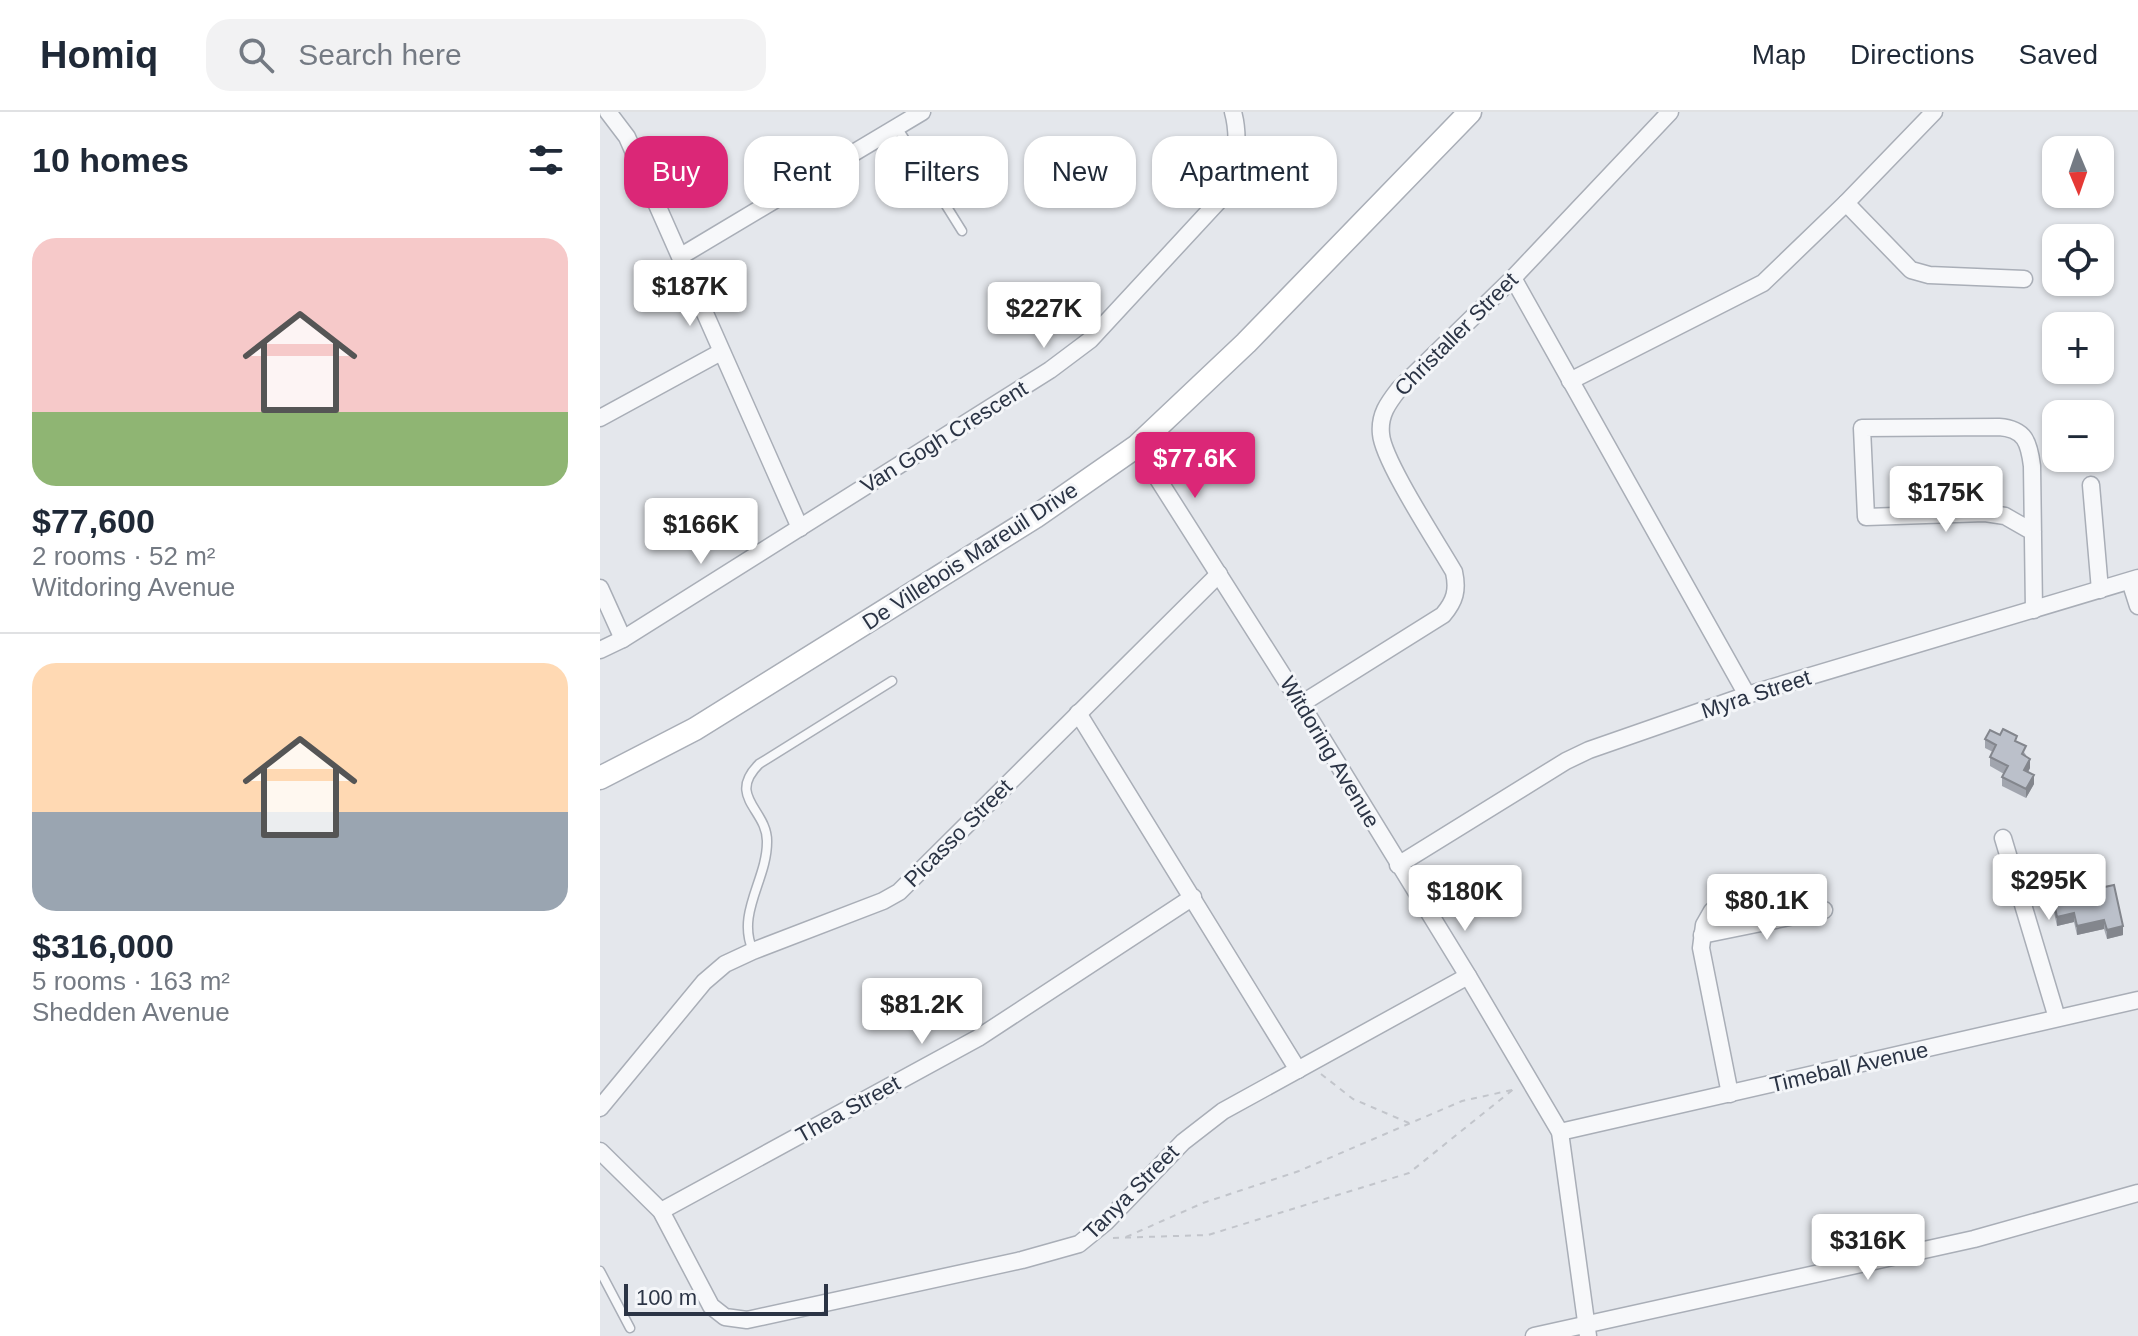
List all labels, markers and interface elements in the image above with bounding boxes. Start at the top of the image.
search box [206,19,766,91]
icon: search [234,33,278,77]
text: Homiq [40,34,158,76]
text: Search here [298,38,462,71]
text: Map [1752,39,1806,70]
text: Directions [1850,39,1975,70]
text: Saved [2019,39,2098,70]
chip: Buy [624,136,728,208]
chip: Rent [744,136,859,208]
chip: Filters [875,136,1008,208]
chip: New [1024,136,1136,208]
chip: Apartment [1152,136,1337,208]
north arrow [2042,136,2114,208]
map controls [2042,136,2114,472]
icon: filters [524,138,568,182]
text: 10 homes [32,141,189,179]
button: locate [2042,224,2114,296]
pin: $187K [634,260,746,328]
street label: Christaller Street [1389,267,1523,401]
text: $187K [652,271,728,301]
pin: $227K [988,282,1100,350]
icon: home [228,290,372,434]
text: $227K [1006,293,1082,323]
button: + [2042,312,2114,384]
street label: Van Gogh Crescent [856,376,1032,498]
button: − [2042,400,2114,472]
pin: $77.6K [1130,432,1260,500]
text: $77.6K [1153,443,1237,473]
pin: $175K [1890,466,2002,534]
street label: De Villebois Mareuil Drive [858,477,1082,635]
text: $175K [1908,477,1984,507]
pin: $166K [645,498,757,566]
text: $77,600 [32,502,155,540]
text: $166K [663,509,739,539]
text: 2 rooms · 52 m² [32,541,216,571]
text: Witdoring Avenue [32,572,235,602]
street label: Myra Street [1698,665,1814,723]
street label: Witdoring Avenue [1275,672,1385,832]
icon: home [228,715,372,859]
street label: Picasso Street [899,774,1017,892]
pin: $295K [1993,854,2105,922]
pin: $180K [1409,865,1521,933]
text: $295K [2011,865,2087,895]
pin: $80.1K [1702,874,1832,942]
text: $180K [1427,876,1503,906]
text: $80.1K [1725,885,1809,915]
text: $316,000 [32,927,174,965]
text: 5 rooms · 163 m² [32,966,230,996]
pin: $81.2K [857,978,987,1046]
text: $81.2K [880,989,964,1019]
text: Shedden Avenue [32,997,230,1027]
street label: Timeball Avenue [1768,1037,1930,1097]
street label: Thea Street [792,1070,904,1148]
street label: Tanya Street [1078,1139,1184,1245]
pin: $316K [1812,1214,1924,1282]
text: $316K [1830,1225,1906,1255]
scale bar [624,1280,828,1316]
text: 100 m [636,1285,697,1310]

